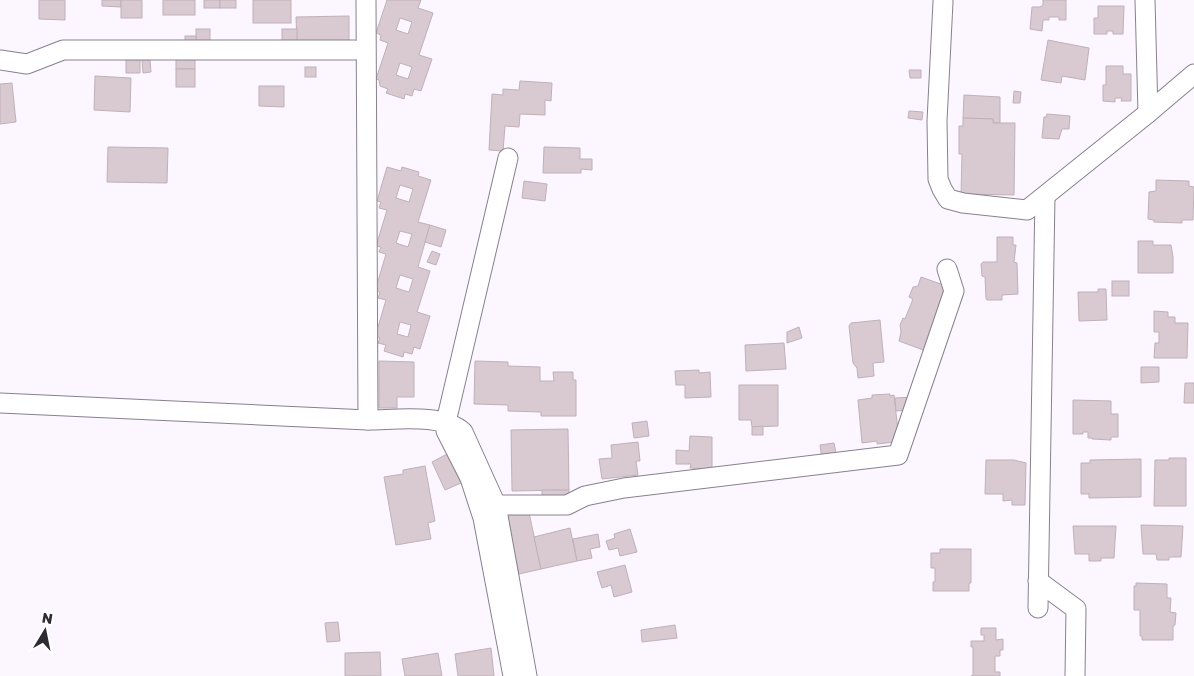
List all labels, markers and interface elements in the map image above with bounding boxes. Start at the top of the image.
north arrow [20,606,70,656]
text: N [41,608,54,627]

